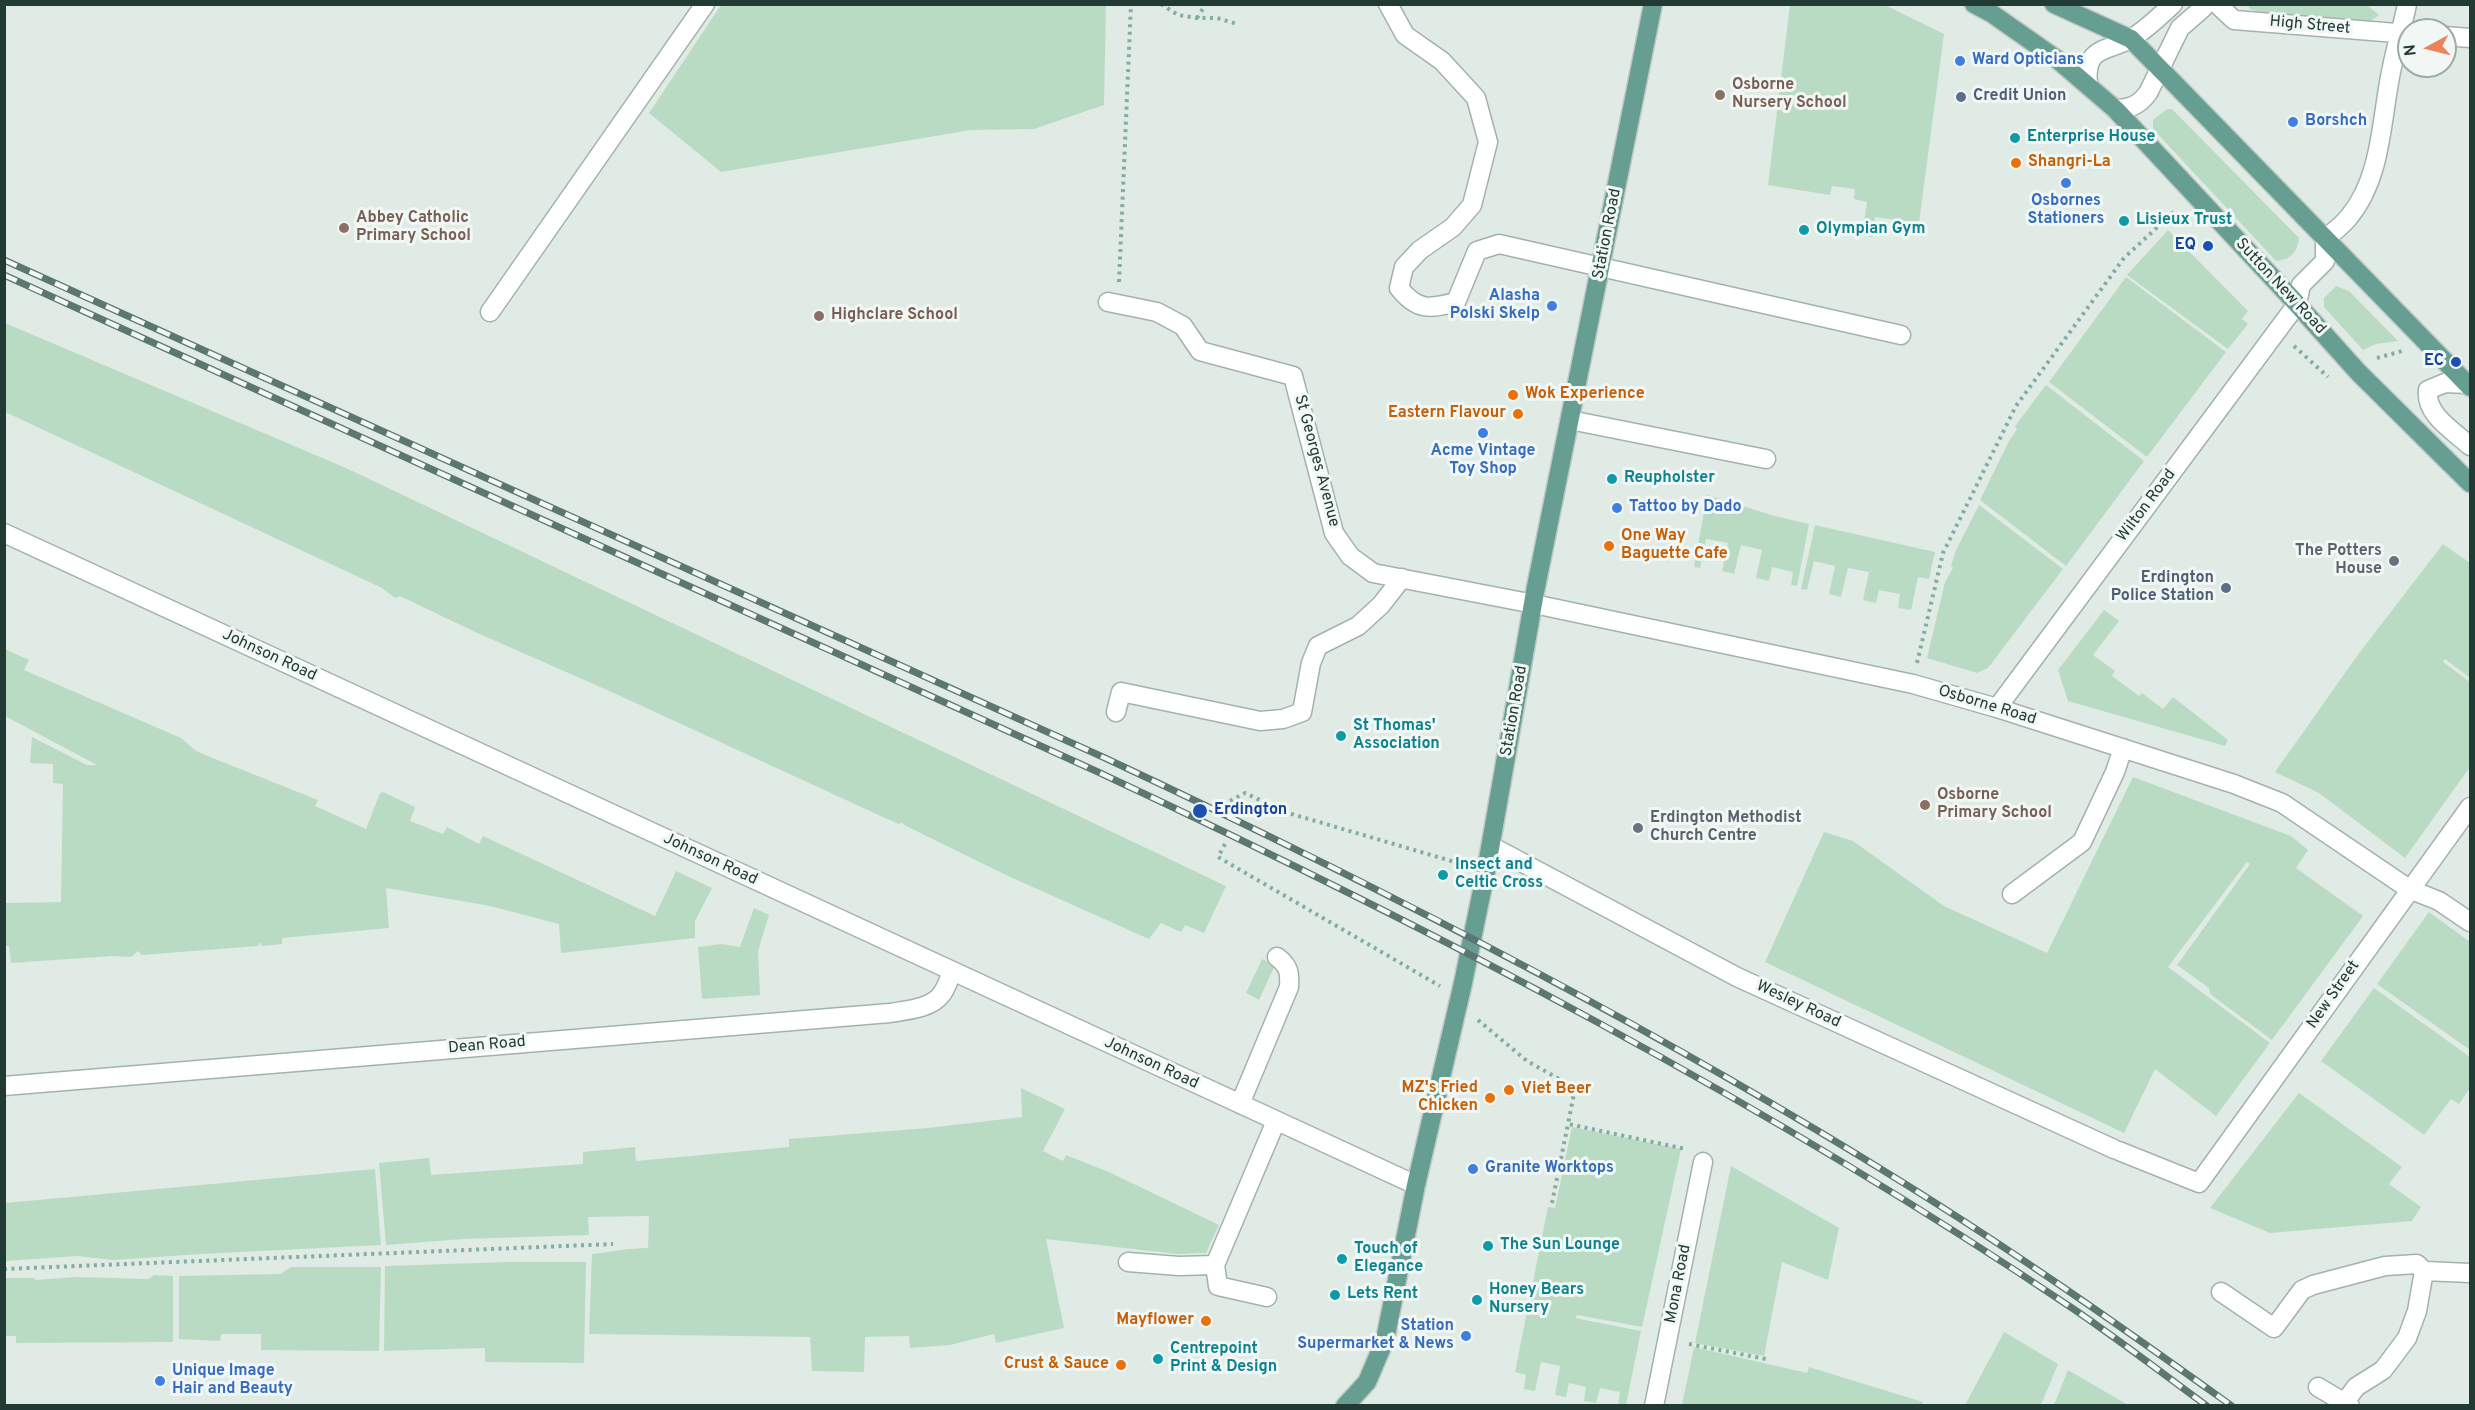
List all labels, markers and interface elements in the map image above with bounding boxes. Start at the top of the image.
street label: High Street [2269,13,2351,39]
north arrow [2397,18,2457,78]
text: N [2400,43,2422,57]
place label: Ward Opticians [1972,51,2084,71]
marker: Ward Opticians [1953,54,1967,68]
place label: Osborne Nursery School [1732,76,1847,114]
place label: Credit Union [1973,87,2066,107]
marker: Osborne Nursery School [1713,88,1727,102]
marker: Credit Union [1954,90,1968,104]
place label: Borshch [2305,112,2367,132]
marker: Borshch [2286,115,2300,129]
place label: Enterprise House [2027,128,2155,148]
marker: Enterprise House [2008,131,2022,145]
place label: Shangri-La [2028,153,2111,173]
marker: Shangri-La [2009,156,2023,170]
marker: Osbornes Stationers [2059,176,2073,190]
street label: Station Road [1590,187,1626,281]
place label: Osbornes Stationers [2028,192,2104,230]
place label: Abbey Catholic Primary School [356,209,471,247]
place label: Lisieux Trust [2136,211,2232,231]
marker: Lisieux Trust [2117,214,2131,228]
place label: Olympian Gym [1816,220,1926,240]
marker: Abbey Catholic Primary School [337,221,351,235]
marker: Olympian Gym [1797,223,1811,237]
street label: Sutton New Road [2231,235,2329,339]
place label: EQ [2175,236,2196,256]
marker: EQ [2201,239,2215,253]
place label: Alasha Polski Skelp [1450,287,1540,325]
marker: Alasha Polski Skelp [1545,299,1559,313]
place label: Highclare School [831,306,958,326]
marker: Highclare School [812,309,826,323]
place label: EC [2424,352,2444,372]
marker: EC [2449,355,2463,369]
place label: Wok Experience [1525,385,1645,405]
marker: Wok Experience [1506,388,1520,402]
street label: St Georges Avenue [1289,393,1343,529]
place label: Eastern Flavour [1388,404,1506,424]
marker: Eastern Flavour [1511,407,1525,421]
marker: Acme Vintage Toy Shop [1476,426,1490,440]
place label: Acme Vintage Toy Shop [1431,442,1535,480]
street label: Wilton Road [2113,466,2181,546]
place label: Reupholster [1624,469,1715,489]
marker: Reupholster [1605,472,1619,486]
place label: Tattoo by Dado [1629,498,1742,518]
marker: Tattoo by Dado [1610,501,1624,515]
place label: One Way Baguette Cafe [1621,527,1728,565]
marker: One Way Baguette Cafe [1602,539,1616,553]
place label: The Potters House [2295,542,2382,580]
marker: The Potters House [2387,554,2401,568]
place label: Erdington Police Station [2111,569,2214,607]
marker: Erdington Police Station [2219,581,2233,595]
street label: Johnson Road [219,626,319,686]
street label: Station Road [1498,664,1532,758]
street label: Osborne Road [1936,682,2038,730]
place label: St Thomas' Association [1353,717,1440,755]
marker: St Thomas' Association [1334,729,1348,743]
place label: Osborne Primary School [1937,786,2052,824]
marker: Osborne Primary School [1918,798,1932,812]
place label: Erdington [1214,801,1287,821]
marker: Erdington [1191,802,1209,820]
place label: Erdington Methodist Church Centre [1650,809,1801,847]
marker: Erdington Methodist Church Centre [1631,821,1645,835]
street label: Johnson Road [660,830,760,890]
place label: Insect and Celtic Cross [1455,856,1543,894]
marker: Insect and Celtic Cross [1436,868,1450,882]
street label: New Street [2303,957,2365,1033]
street label: Wesley Road [1753,977,1843,1033]
street label: Dean Road [447,1033,527,1059]
street label: Johnson Road [1101,1034,1201,1094]
place label: MZ's Fried Chicken [1402,1079,1478,1117]
place label: Viet Beer [1521,1080,1592,1100]
marker: Viet Beer [1502,1083,1516,1097]
marker: MZ's Fried Chicken [1483,1091,1497,1105]
place label: Granite Worktops [1485,1159,1614,1179]
marker: Granite Worktops [1466,1162,1480,1176]
place label: The Sun Lounge [1500,1236,1620,1256]
marker: The Sun Lounge [1481,1239,1495,1253]
place label: Touch of Elegance [1354,1240,1423,1278]
street label: Mona Road [1662,1243,1696,1325]
marker: Touch of Elegance [1335,1252,1349,1266]
place label: Honey Bears Nursery [1489,1281,1584,1319]
place label: Lets Rent [1347,1285,1418,1305]
marker: Lets Rent [1328,1288,1342,1302]
marker: Honey Bears Nursery [1470,1293,1484,1307]
place label: Mayflower [1116,1311,1194,1331]
marker: Mayflower [1199,1314,1213,1328]
place label: Station Supermarket & News [1297,1317,1454,1355]
marker: Station Supermarket & News [1459,1329,1473,1343]
place label: Centrepoint Print & Design [1170,1340,1277,1378]
marker: Centrepoint Print & Design [1151,1352,1165,1366]
place label: Crust & Sauce [1004,1355,1109,1375]
marker: Crust & Sauce [1114,1358,1128,1372]
place label: Unique Image Hair and Beauty [172,1362,293,1400]
marker: Unique Image Hair and Beauty [153,1374,167,1388]

